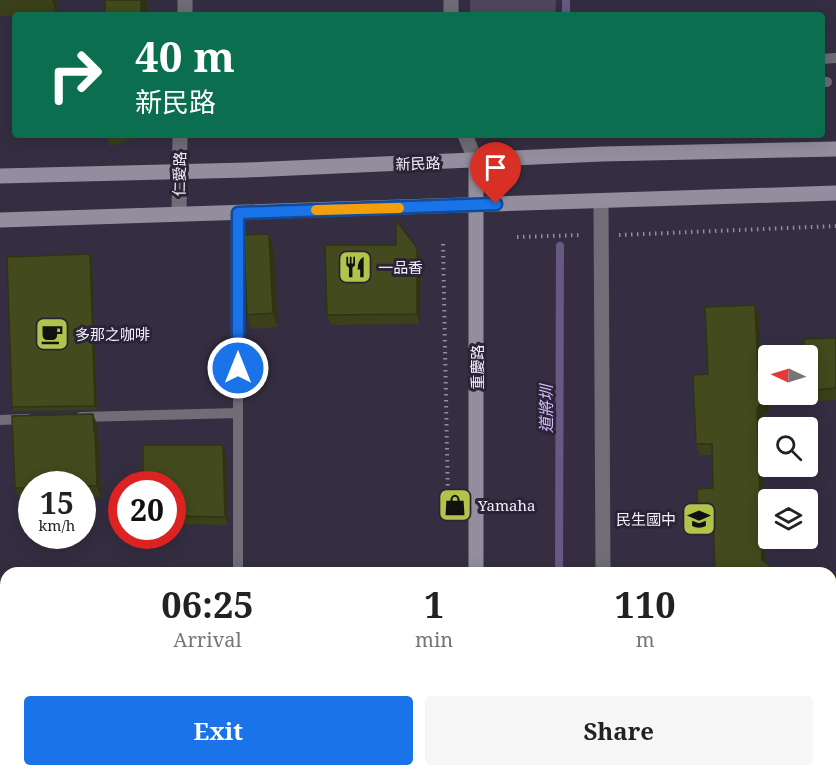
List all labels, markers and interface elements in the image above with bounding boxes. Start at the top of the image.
text: 40 m [135,27,235,84]
icon: right [36,36,114,114]
text: 新民路 [135,83,216,120]
pin [470,142,521,204]
street label: 仁愛路 [169,151,189,197]
icon: arrive [479,151,512,184]
street label: 新民路 [395,152,441,174]
restaurant icon: 一品香 [337,249,373,285]
place label: 一品香 [378,257,423,277]
cafe icon: 多那之咖啡 [34,316,70,352]
place label: 多那之咖啡 [75,324,150,344]
position arrow [206,336,270,400]
street label: 重慶路 [467,344,487,390]
north arrow [758,345,818,405]
map controls [758,345,818,549]
water label: 道將圳 [535,383,557,433]
button: search [758,417,818,477]
speed limit sign: 20 [108,471,186,549]
text: 15 [40,482,74,523]
shop icon: Yamaha [437,487,473,523]
button: layers [758,489,818,549]
place label: Yamaha [477,495,536,515]
school or university icon: 民生國中 [681,501,717,537]
place label: 民生國中 [616,509,676,529]
text: km/h [39,515,75,535]
text: 06:25 [161,580,254,629]
text: 1 [424,580,444,629]
text: 110 [615,580,676,629]
text: Arrival [173,626,242,653]
text: min [415,626,453,653]
text: m [636,626,655,653]
button: Exit [24,696,413,765]
button: Share [425,696,813,765]

